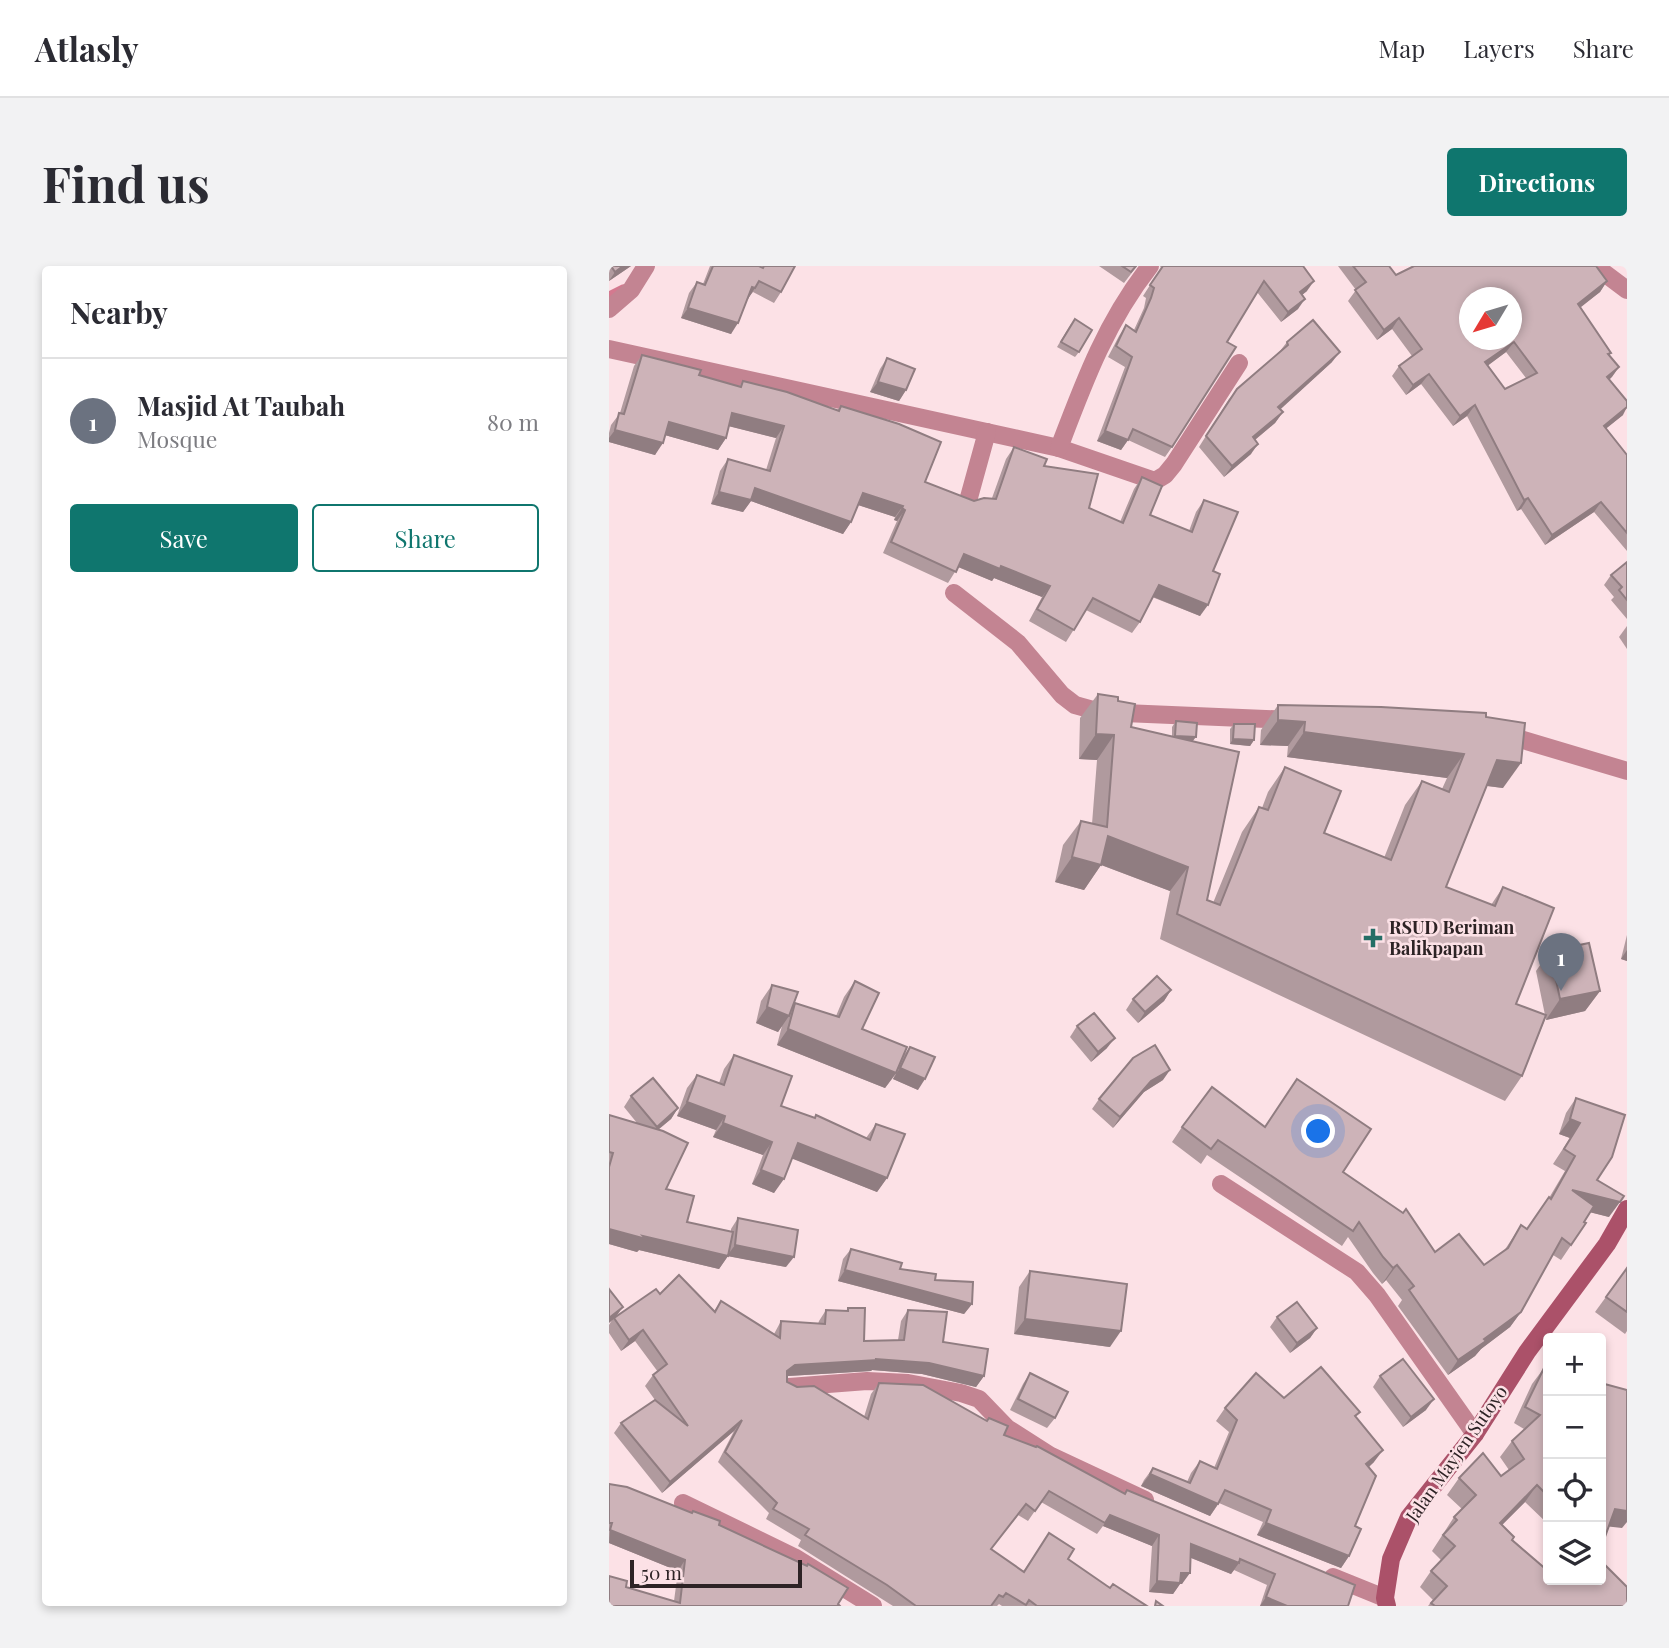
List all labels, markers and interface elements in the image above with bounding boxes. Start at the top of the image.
text: Atlasly [35,26,139,70]
text: Map [1379,32,1425,64]
text: Layers [1463,32,1535,64]
text: Share [1573,32,1634,64]
button: Directions [1447,148,1627,216]
text: Find us [42,150,210,215]
north arrow [1459,287,1522,350]
text: Nearby [70,292,168,332]
text: Masjid At Taubah [137,388,345,423]
text: 1 [89,406,97,437]
text: 80 m [487,406,539,437]
text: Mosque [137,423,217,454]
button: Save [70,504,298,572]
button: Share [312,504,539,572]
place label: RSUD Beriman Balikpapan [1389,915,1514,960]
marker: RSUD Beriman Balikpapan [1363,928,1383,948]
pin: 1 [1538,933,1584,991]
your location [1301,1114,1335,1148]
map controls [1543,1333,1606,1585]
button: + [1543,1333,1606,1396]
street label: Jalan Mayjen Sutoyo [1399,1380,1512,1527]
button: − [1543,1396,1606,1459]
button: locate [1543,1459,1606,1522]
button: layers [1543,1522,1606,1585]
scale bar [630,1557,801,1589]
text: 50 m [641,1559,682,1585]

